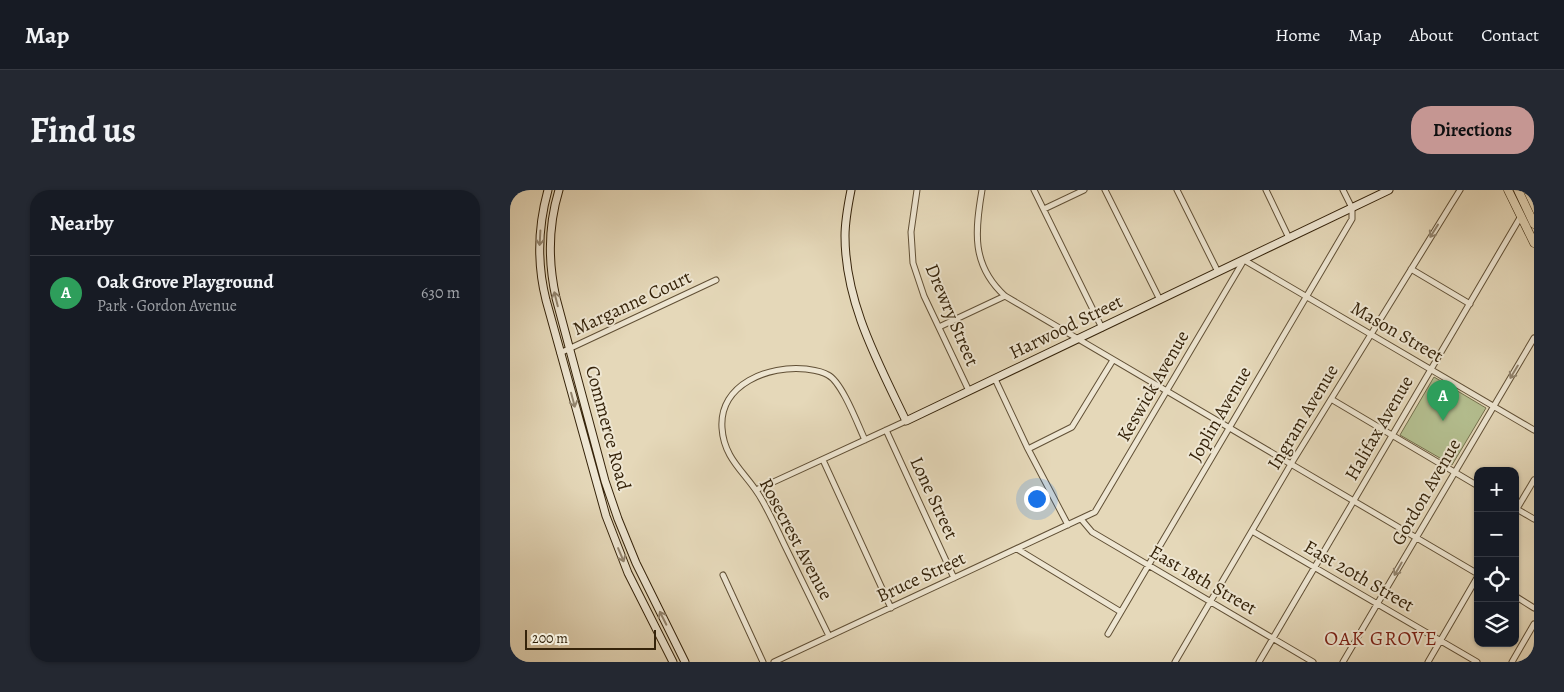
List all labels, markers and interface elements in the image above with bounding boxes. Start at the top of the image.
text: Map [25,19,69,51]
text: Home [1275,23,1320,47]
text: Map [1348,23,1381,47]
text: About [1409,23,1453,47]
text: Contact [1481,23,1539,47]
text: Find us [30,106,136,154]
button: Directions [1411,106,1534,154]
text: Nearby [50,209,113,237]
one-way arrow [1429,224,1439,238]
one-way arrow [535,230,545,246]
street label: Drewry Street [919,260,985,370]
street label: Marganne Court [568,264,696,342]
text: Oak Grove Playground [97,269,274,295]
text: A [61,282,71,304]
text: 630 m [421,282,460,304]
street label: Harwood Street [1005,288,1127,366]
one-way arrow [551,292,560,308]
text: Park · Gordon Avenue [97,295,237,317]
street label: Mason Street [1346,295,1448,369]
street label: Keswick Avenue [1111,326,1195,446]
street label: Ingram Avenue [1261,359,1345,475]
street label: Joplin Avenue [1182,362,1258,466]
street label: Commerce Road [579,363,637,494]
one-way arrow [1508,365,1518,379]
street label: Halifax Avenue [1338,371,1420,485]
pin: A [1427,380,1459,421]
one-way arrow [568,392,578,408]
street label: Gordon Avenue [1385,434,1467,550]
street label: Lone Street [904,452,964,544]
map controls [1474,467,1519,647]
button: + [1474,467,1519,512]
street label: Rosecrest Avenue [753,473,839,605]
your location [1024,486,1050,512]
button: − [1474,512,1519,557]
street label: East 20th Street [1299,534,1419,618]
street label: East 18th Street [1145,539,1261,621]
street label: Bruce Street [872,545,970,609]
one-way arrow [616,547,626,562]
button: locate [1474,557,1519,602]
one-way arrow [1392,562,1402,576]
button: layers [1474,602,1519,647]
one-way arrow [658,611,668,626]
district label: OAK GROVE [1324,625,1438,652]
scale bar [525,627,656,650]
text: 200 m [532,629,568,648]

